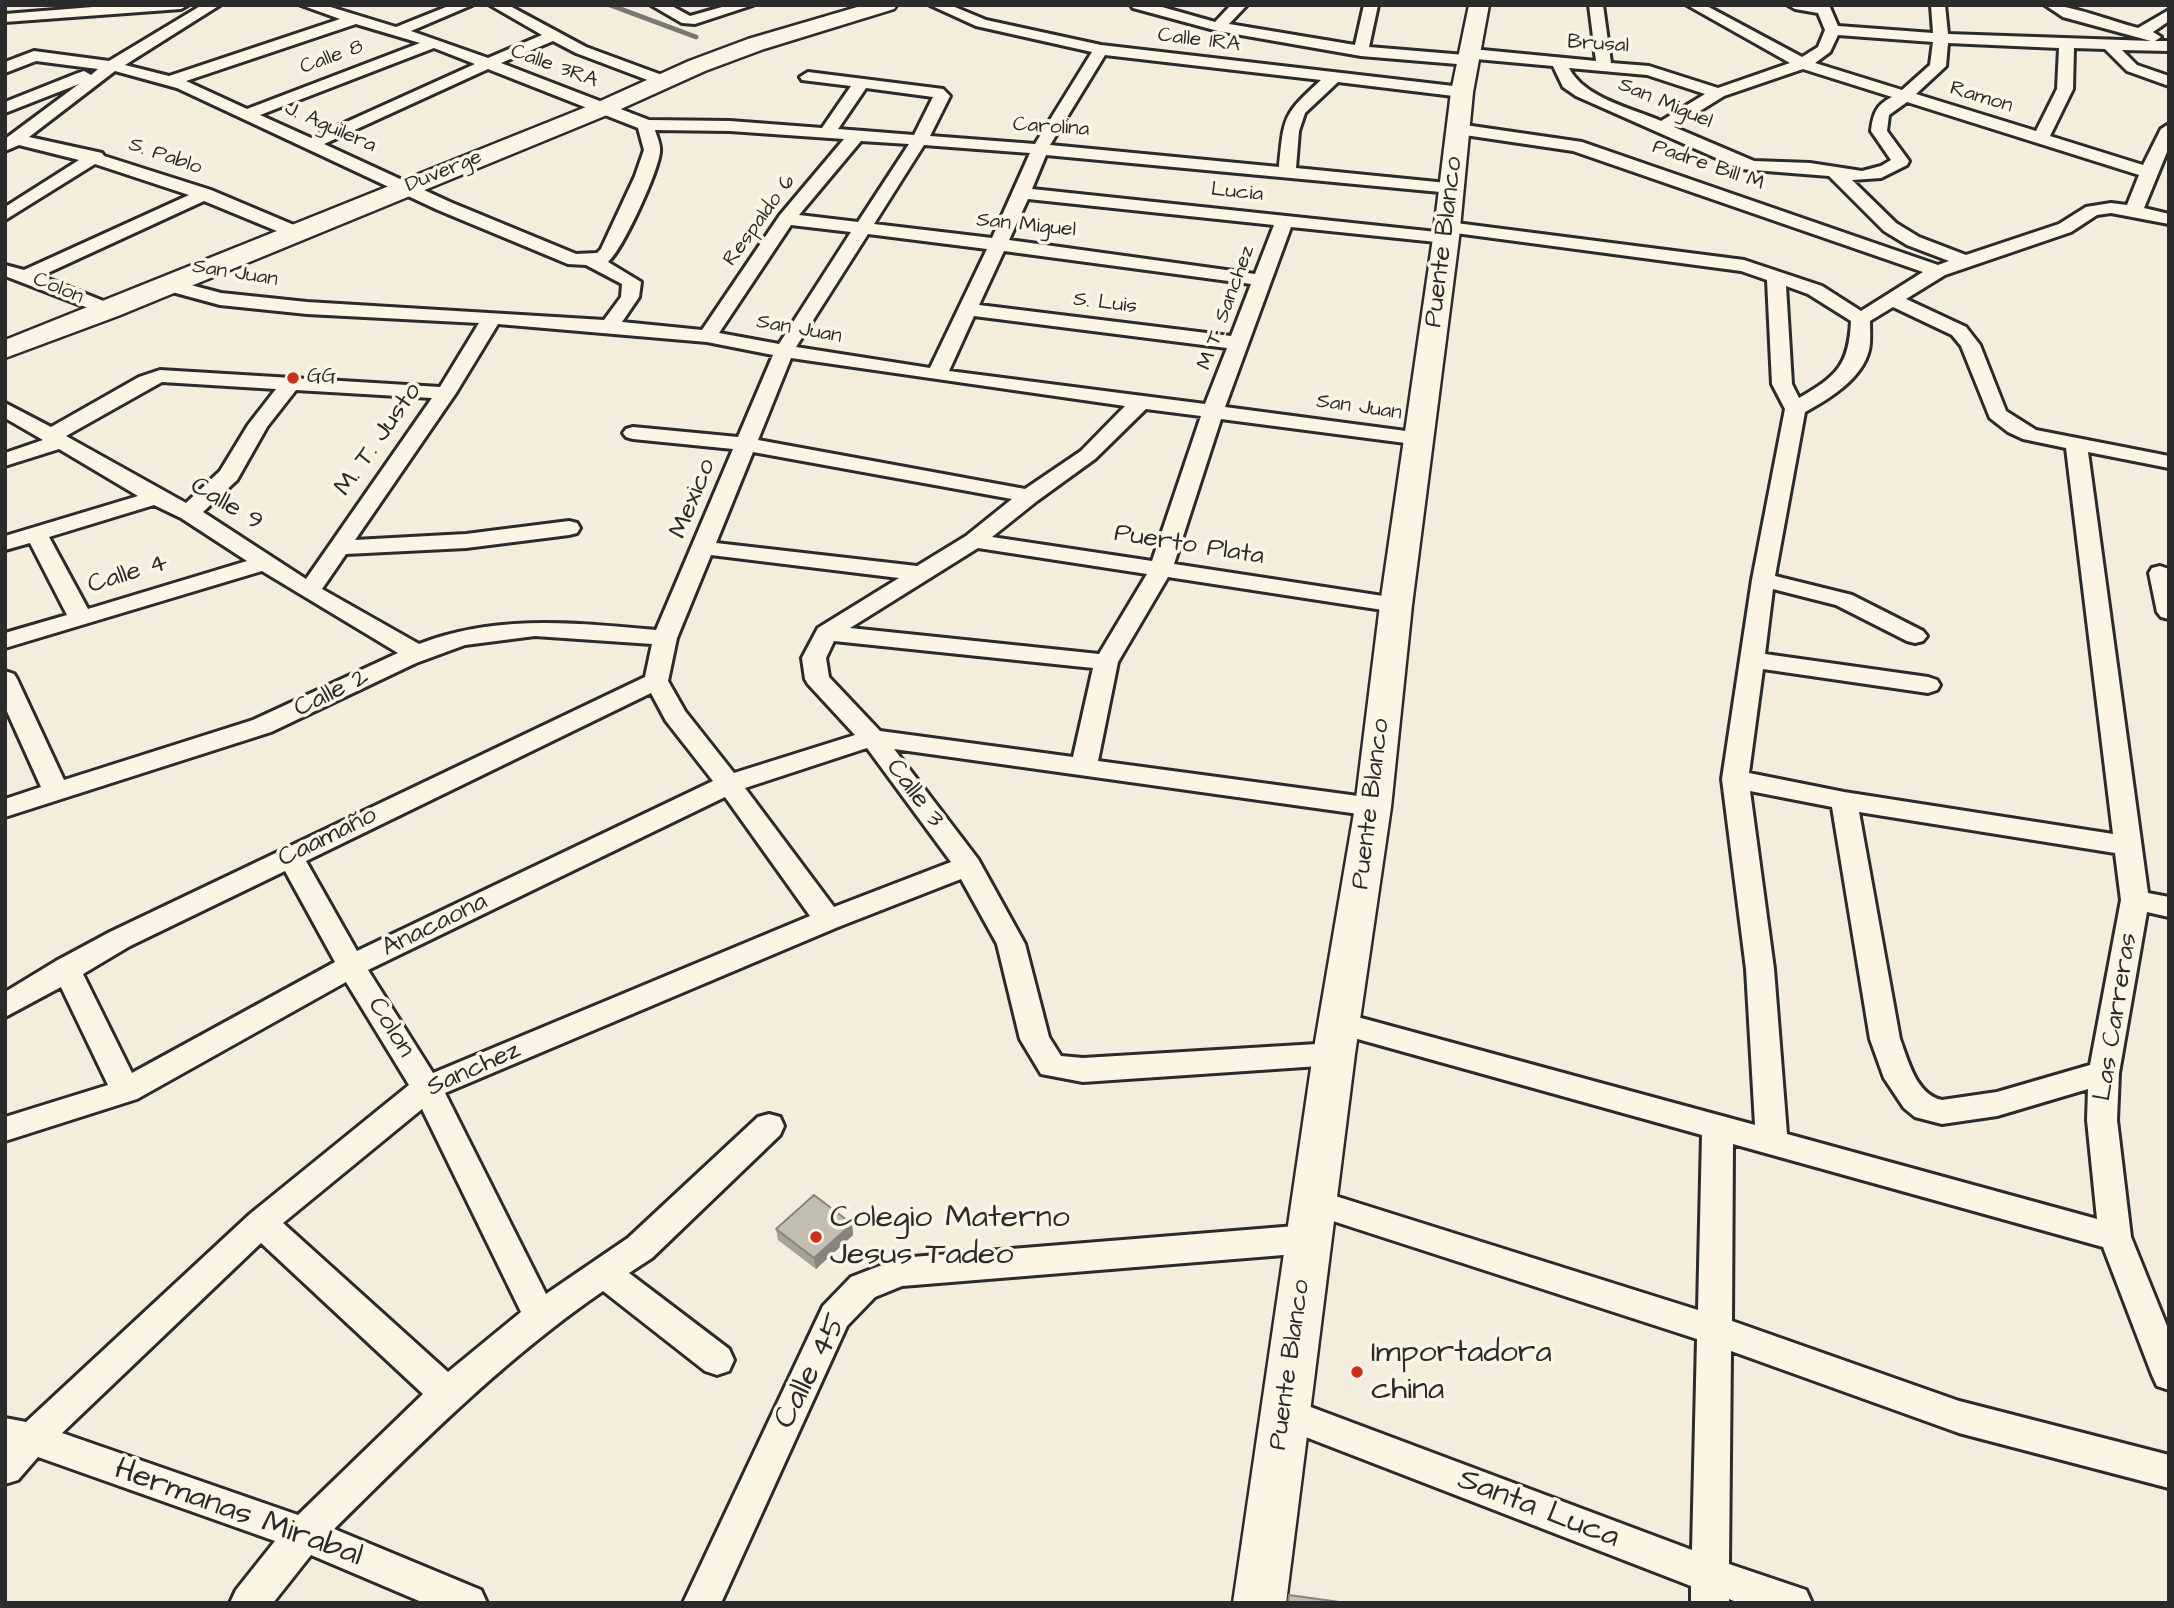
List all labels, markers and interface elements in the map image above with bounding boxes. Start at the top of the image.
street label: Calle 1RA [1156,23,1242,59]
street label: Brusal [1566,30,1630,60]
street label: Calle 8 [297,35,367,81]
street label: Calle 3RA [507,40,601,94]
street label: San Miguel [1614,73,1716,135]
street label: Ramon [1947,77,2015,119]
street label: J. Aguilera [280,97,380,159]
street label: Carolina [1012,113,1090,143]
street label: S. Pablo [125,133,205,181]
street label: Padre Bill M [1649,135,1767,197]
street label: Duverge [402,145,486,199]
street label: Puente Blanco [1419,155,1471,329]
street label: Respaldo 6 [718,170,802,272]
street label: Lucia [1210,178,1264,208]
street label: San Miguel [975,208,1077,244]
street label: M T. Sanchez [1193,242,1261,374]
street label: San Juan [191,255,279,293]
street label: Colon [29,268,87,310]
street label: S. Luis [1072,288,1138,320]
street label: San Juan [754,310,844,350]
place label: GG [307,365,336,391]
marker: GG [285,370,301,386]
street label: M. T. Justo [329,377,429,503]
street label: San Juan [1315,390,1403,426]
street label: Mexico [664,455,724,543]
street label: Calle 9 [184,471,268,539]
street label: Puerto Plata [1112,519,1266,573]
street label: Calle 4 [84,548,172,602]
street label: Calle 2 [290,663,374,725]
street label: Puente Blanco [1346,717,1398,891]
street label: Calle 3 [878,754,950,834]
street label: Caamaño [274,801,382,875]
street label: Anacaona [377,887,493,965]
street label: Las Carreras [2088,931,2146,1103]
street label: Colon [360,992,420,1064]
street label: Sanchez [422,1036,526,1104]
place label: Colegio Materno Jesus Tadeo [830,1200,1070,1275]
marker: Colegio Materno Jesus Tadeo [808,1229,824,1245]
street label: Puente Blanco [1264,1278,1318,1452]
street label: Calle 45 [767,1308,857,1436]
place label: Importadora china [1371,1335,1552,1410]
marker: Importadora china [1349,1364,1365,1380]
street label: Hermanas Mirabal [109,1451,367,1577]
street label: Santa Luca [1452,1462,1624,1558]

